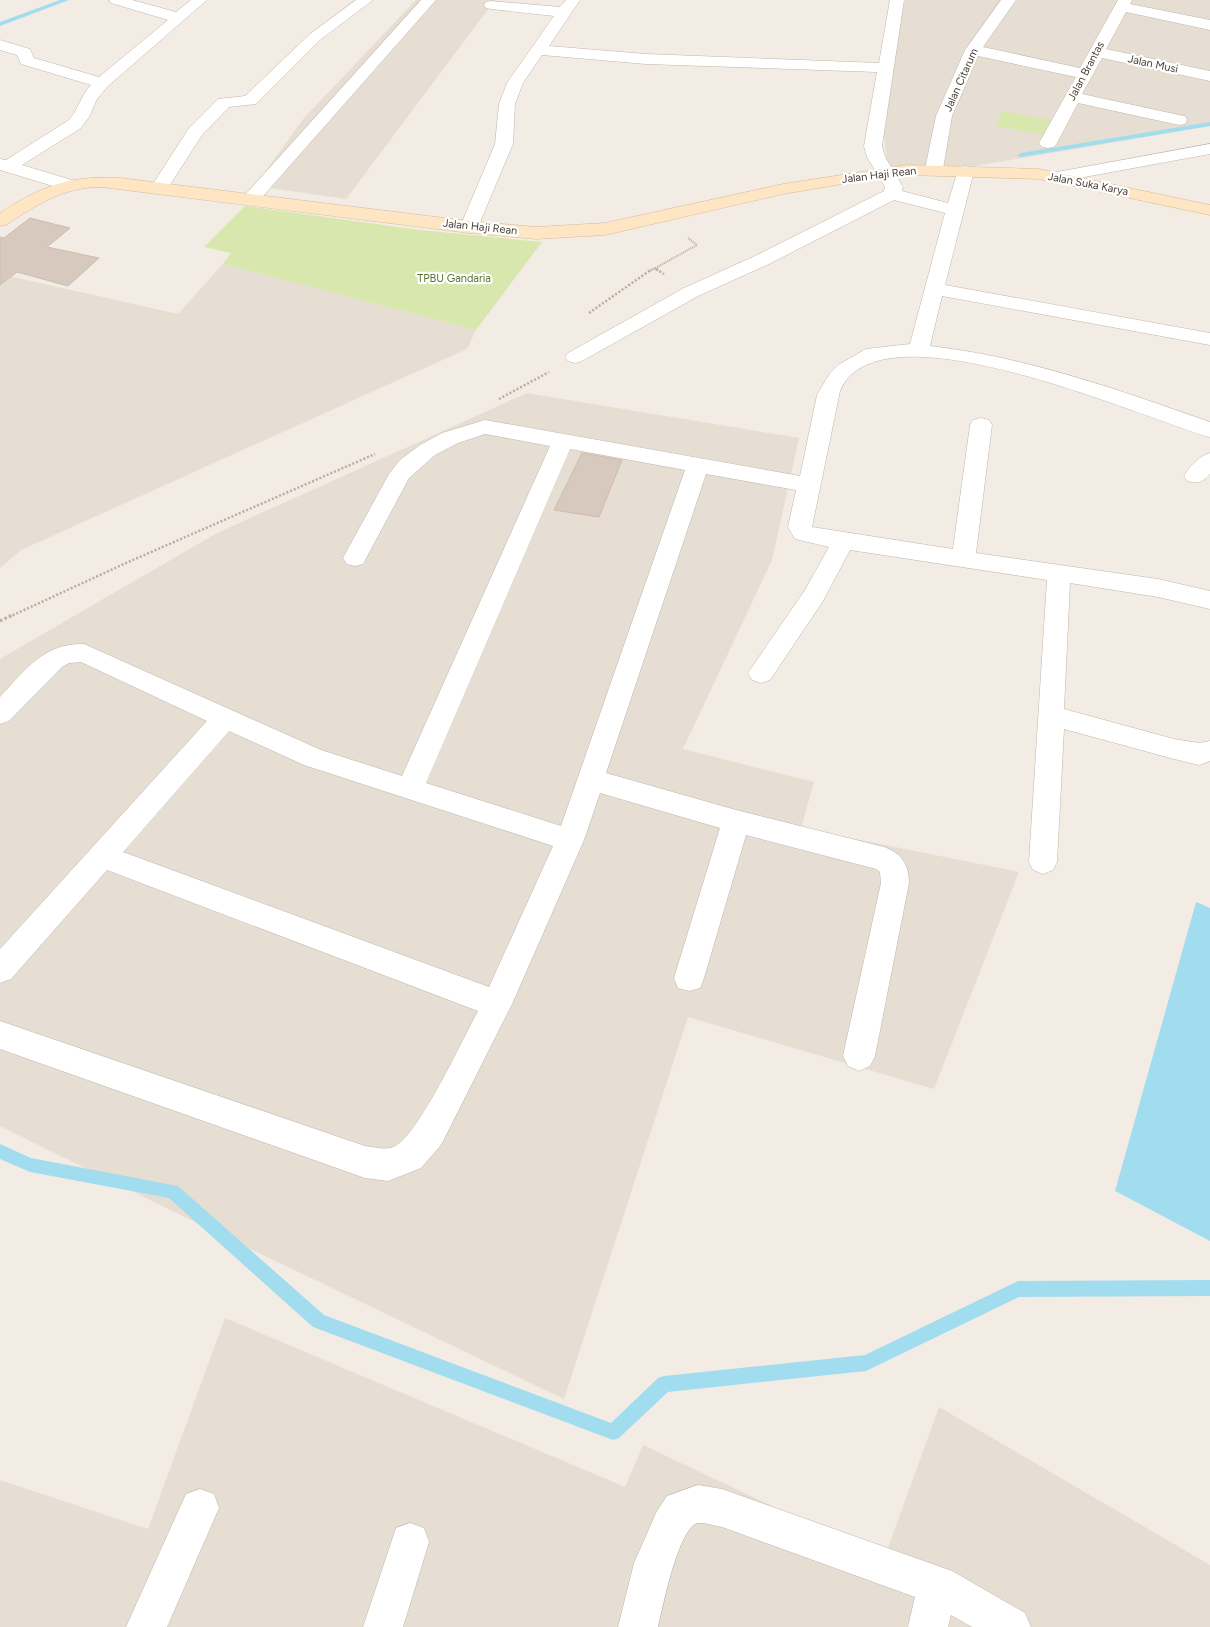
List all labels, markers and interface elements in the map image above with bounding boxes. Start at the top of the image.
street label: Jalan Brantas [1065,39,1107,103]
street label: Jalan Citarum [941,46,981,114]
street label: Jalan Musi [1127,52,1179,76]
street label: Jalan Haji Rean [841,164,917,186]
street label: Jalan Suka Karya [1047,170,1129,198]
street label: Jalan Haji Rean [442,217,518,237]
park label: TPBU Gandaria [417,272,491,285]

